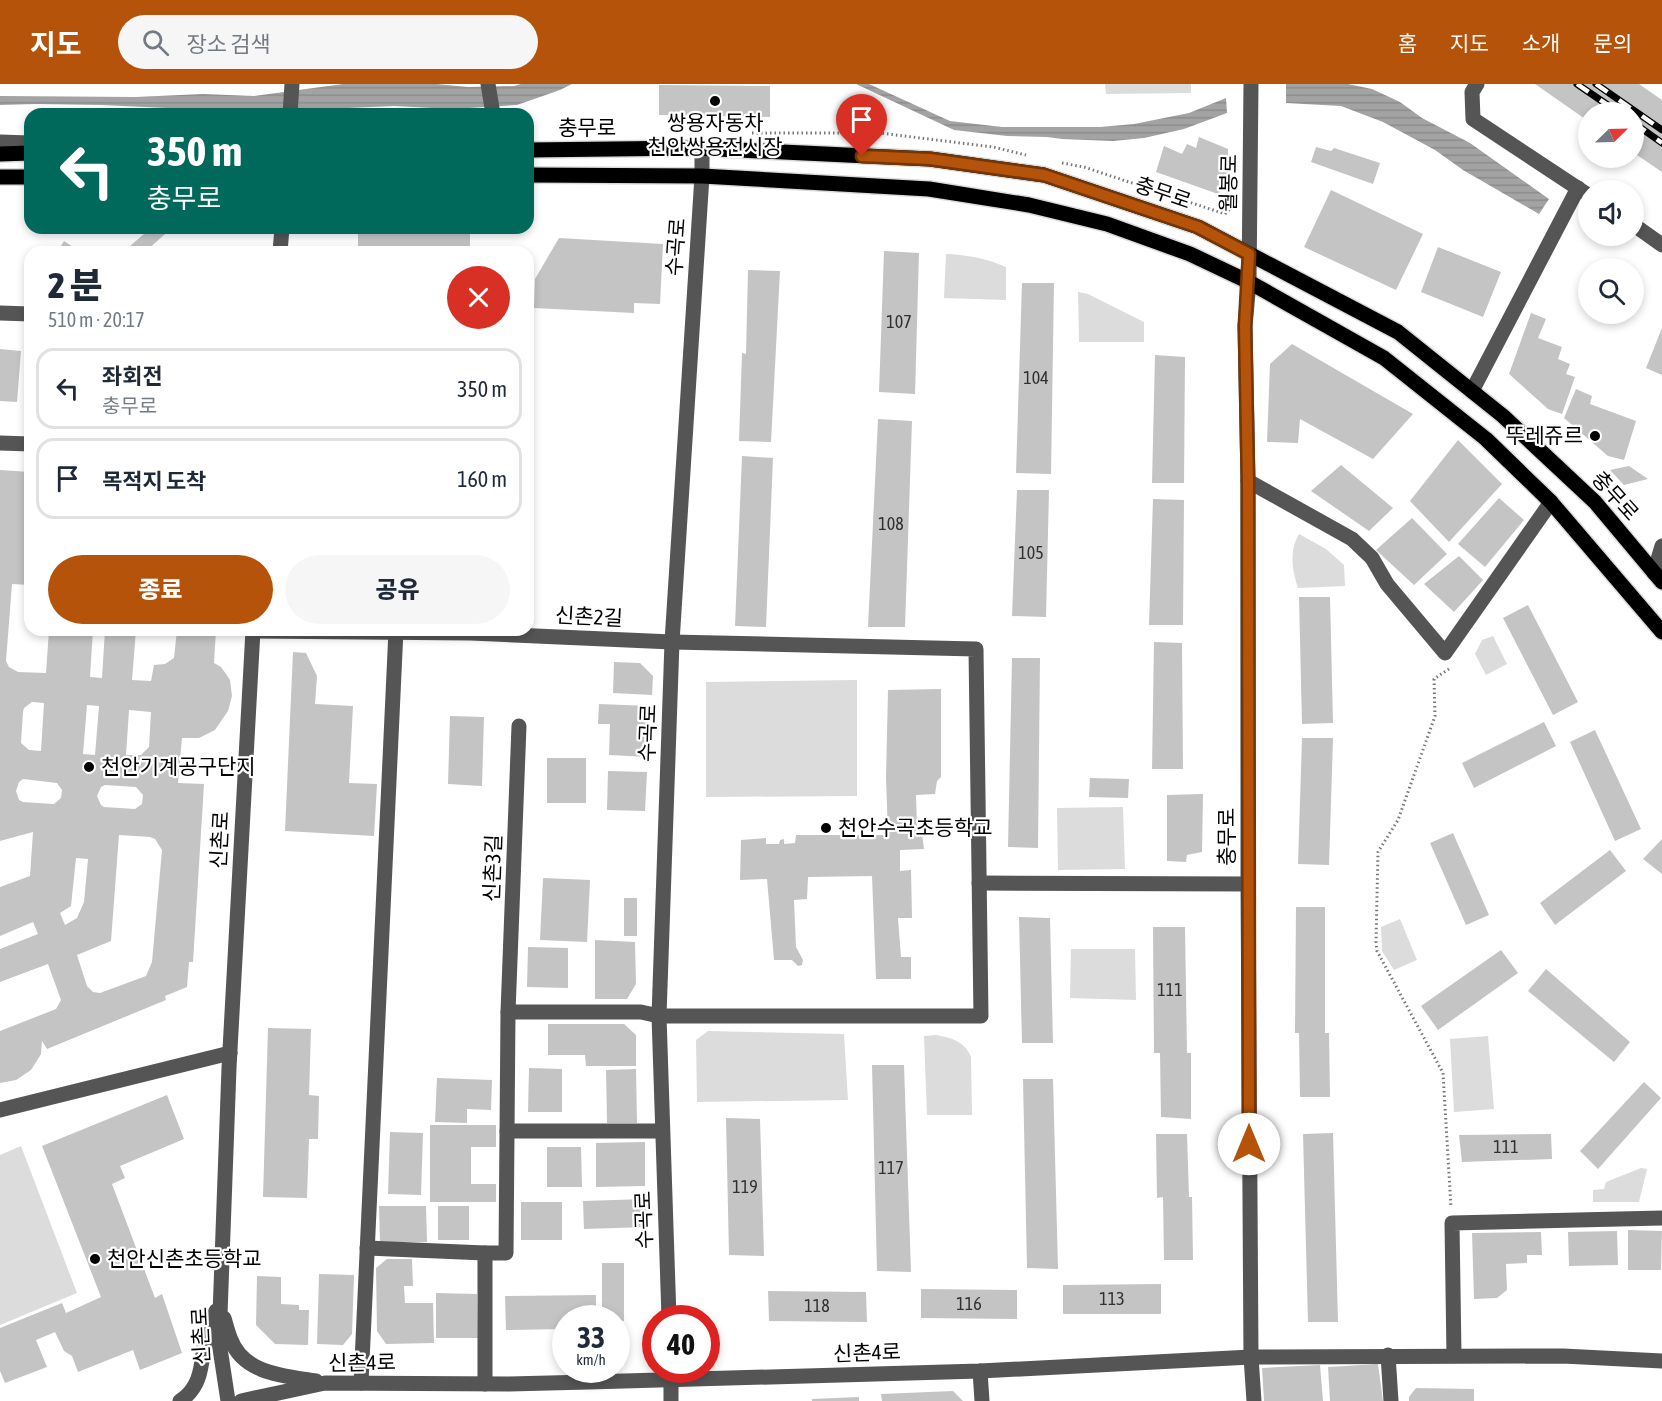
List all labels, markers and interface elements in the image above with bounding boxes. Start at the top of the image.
search box [118,15,538,69]
icon: search [139,26,172,59]
text: 지도 [30,28,82,60]
text: 장소 검색 [187,31,271,57]
text: 홈 [1398,31,1417,55]
text: 지도 [1450,31,1489,55]
text: 소개 [1522,31,1560,55]
text: 문의 [1593,31,1632,55]
marker: 쌍용자동차 천안쌍용전시장 [708,94,722,108]
pin [836,94,887,156]
north arrow [1578,102,1644,168]
map controls [1578,102,1644,324]
icon: arrive [845,103,878,136]
place label: 쌍용자동차 천안쌍용전시장 [647,110,783,158]
street label: 충무로 [558,115,616,139]
text: 350 m [147,127,242,175]
icon: left [48,132,126,210]
street label: 월봉로 [1215,154,1241,212]
street label: 충무로 [1132,171,1195,213]
button: sound [1578,180,1644,246]
text: 충무로 [147,183,222,214]
street label: 수곡로 [661,217,689,277]
button: search [1578,258,1644,324]
text: 2 분 [48,264,103,306]
button: close [447,266,510,329]
text: 510 m · 20:17 [48,308,145,331]
house number: 107 [886,311,912,332]
text: 좌회전 [102,363,163,389]
house number: 104 [1023,367,1049,388]
icon: left [51,372,84,405]
text: 350 m [457,376,507,402]
text: 충무로 [102,394,157,417]
place label: 뚜레쥬르 [1506,423,1583,447]
marker: 뚜레쥬르 [1588,429,1602,443]
icon: arrive [51,462,84,495]
text: 160 m [457,466,507,492]
street label: 충무로 [1587,466,1644,525]
text: 목적지 도착 [102,468,206,494]
house number: 108 [878,513,904,534]
house number: 105 [1018,542,1044,563]
button: 종료 [48,555,273,624]
button: 공유 [285,555,510,624]
street label: 신촌2길 [555,602,624,630]
street label: 수곡로 [634,704,660,762]
place label: 천안기계공구단지 [101,754,256,778]
marker: 천안기계공구단지 [82,760,96,774]
street label: 충무로 [1214,808,1238,866]
street label: 신촌로 [206,810,233,870]
place label: 천안수곡초등학교 [838,815,993,839]
marker: 천안수곡초등학교 [819,821,833,835]
street label: 신촌3길 [479,834,505,902]
house number: 111 [1157,979,1183,1000]
position arrow [1217,1112,1281,1176]
house number: 111 [1493,1136,1519,1157]
house number: 117 [878,1157,904,1178]
house number: 119 [732,1176,758,1197]
street label: 수곡로 [630,1191,656,1249]
place label: 천안신촌초등학교 [107,1246,262,1270]
marker: 천안신촌초등학교 [88,1252,102,1266]
house number: 113 [1099,1288,1125,1309]
house number: 116 [956,1293,982,1314]
house number: 118 [804,1295,830,1316]
speed limit sign: 40 [642,1305,720,1383]
street label: 신촌로 [187,1306,214,1366]
text: 33 [577,1320,605,1354]
street label: 신촌4로 [833,1339,901,1365]
street label: 신촌4로 [328,1349,396,1375]
text: km/h [576,1351,606,1368]

